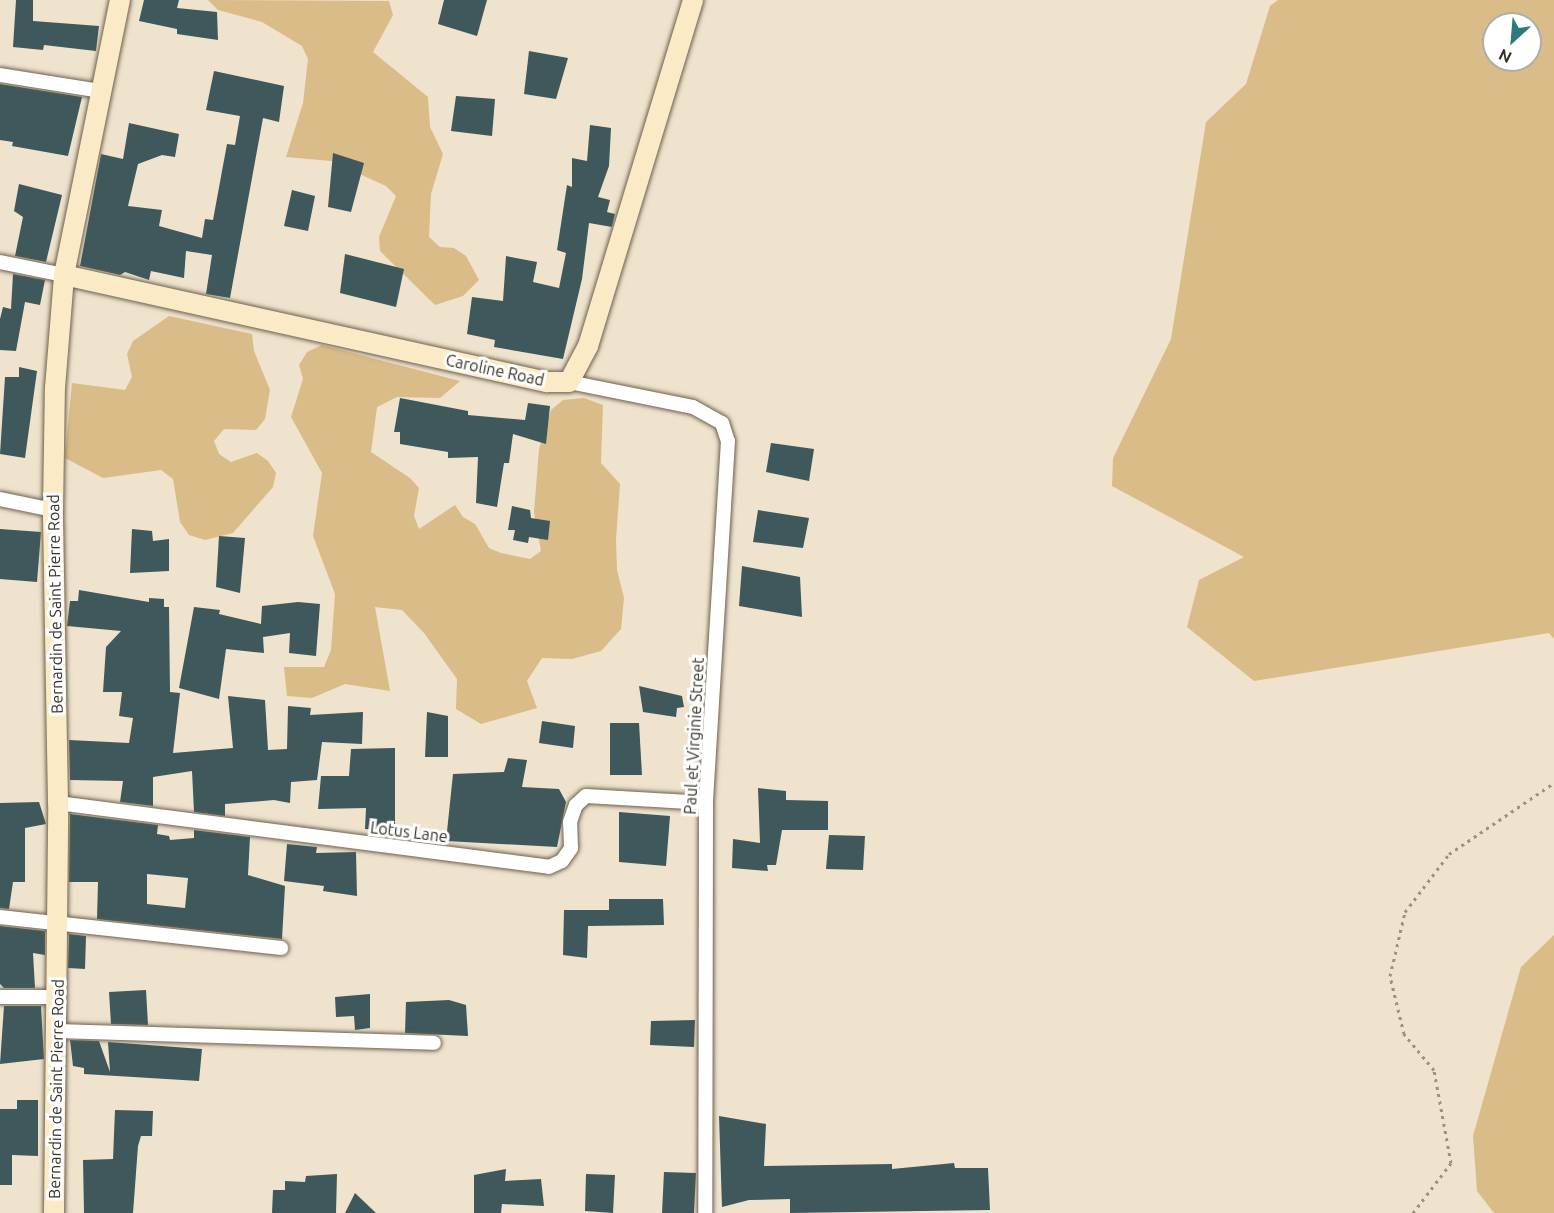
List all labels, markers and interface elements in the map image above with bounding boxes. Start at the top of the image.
north arrow [1482,12,1542,72]
text: N [1496,46,1514,67]
street label: Caroline Road [444,350,546,390]
street label: Bernardin de Saint Pierre Road [43,494,67,714]
street label: Paul et Virginie Street [680,657,708,815]
street label: Lotus Lane [369,818,449,846]
street label: Bernardin de Saint Pierre Road [44,979,68,1199]

